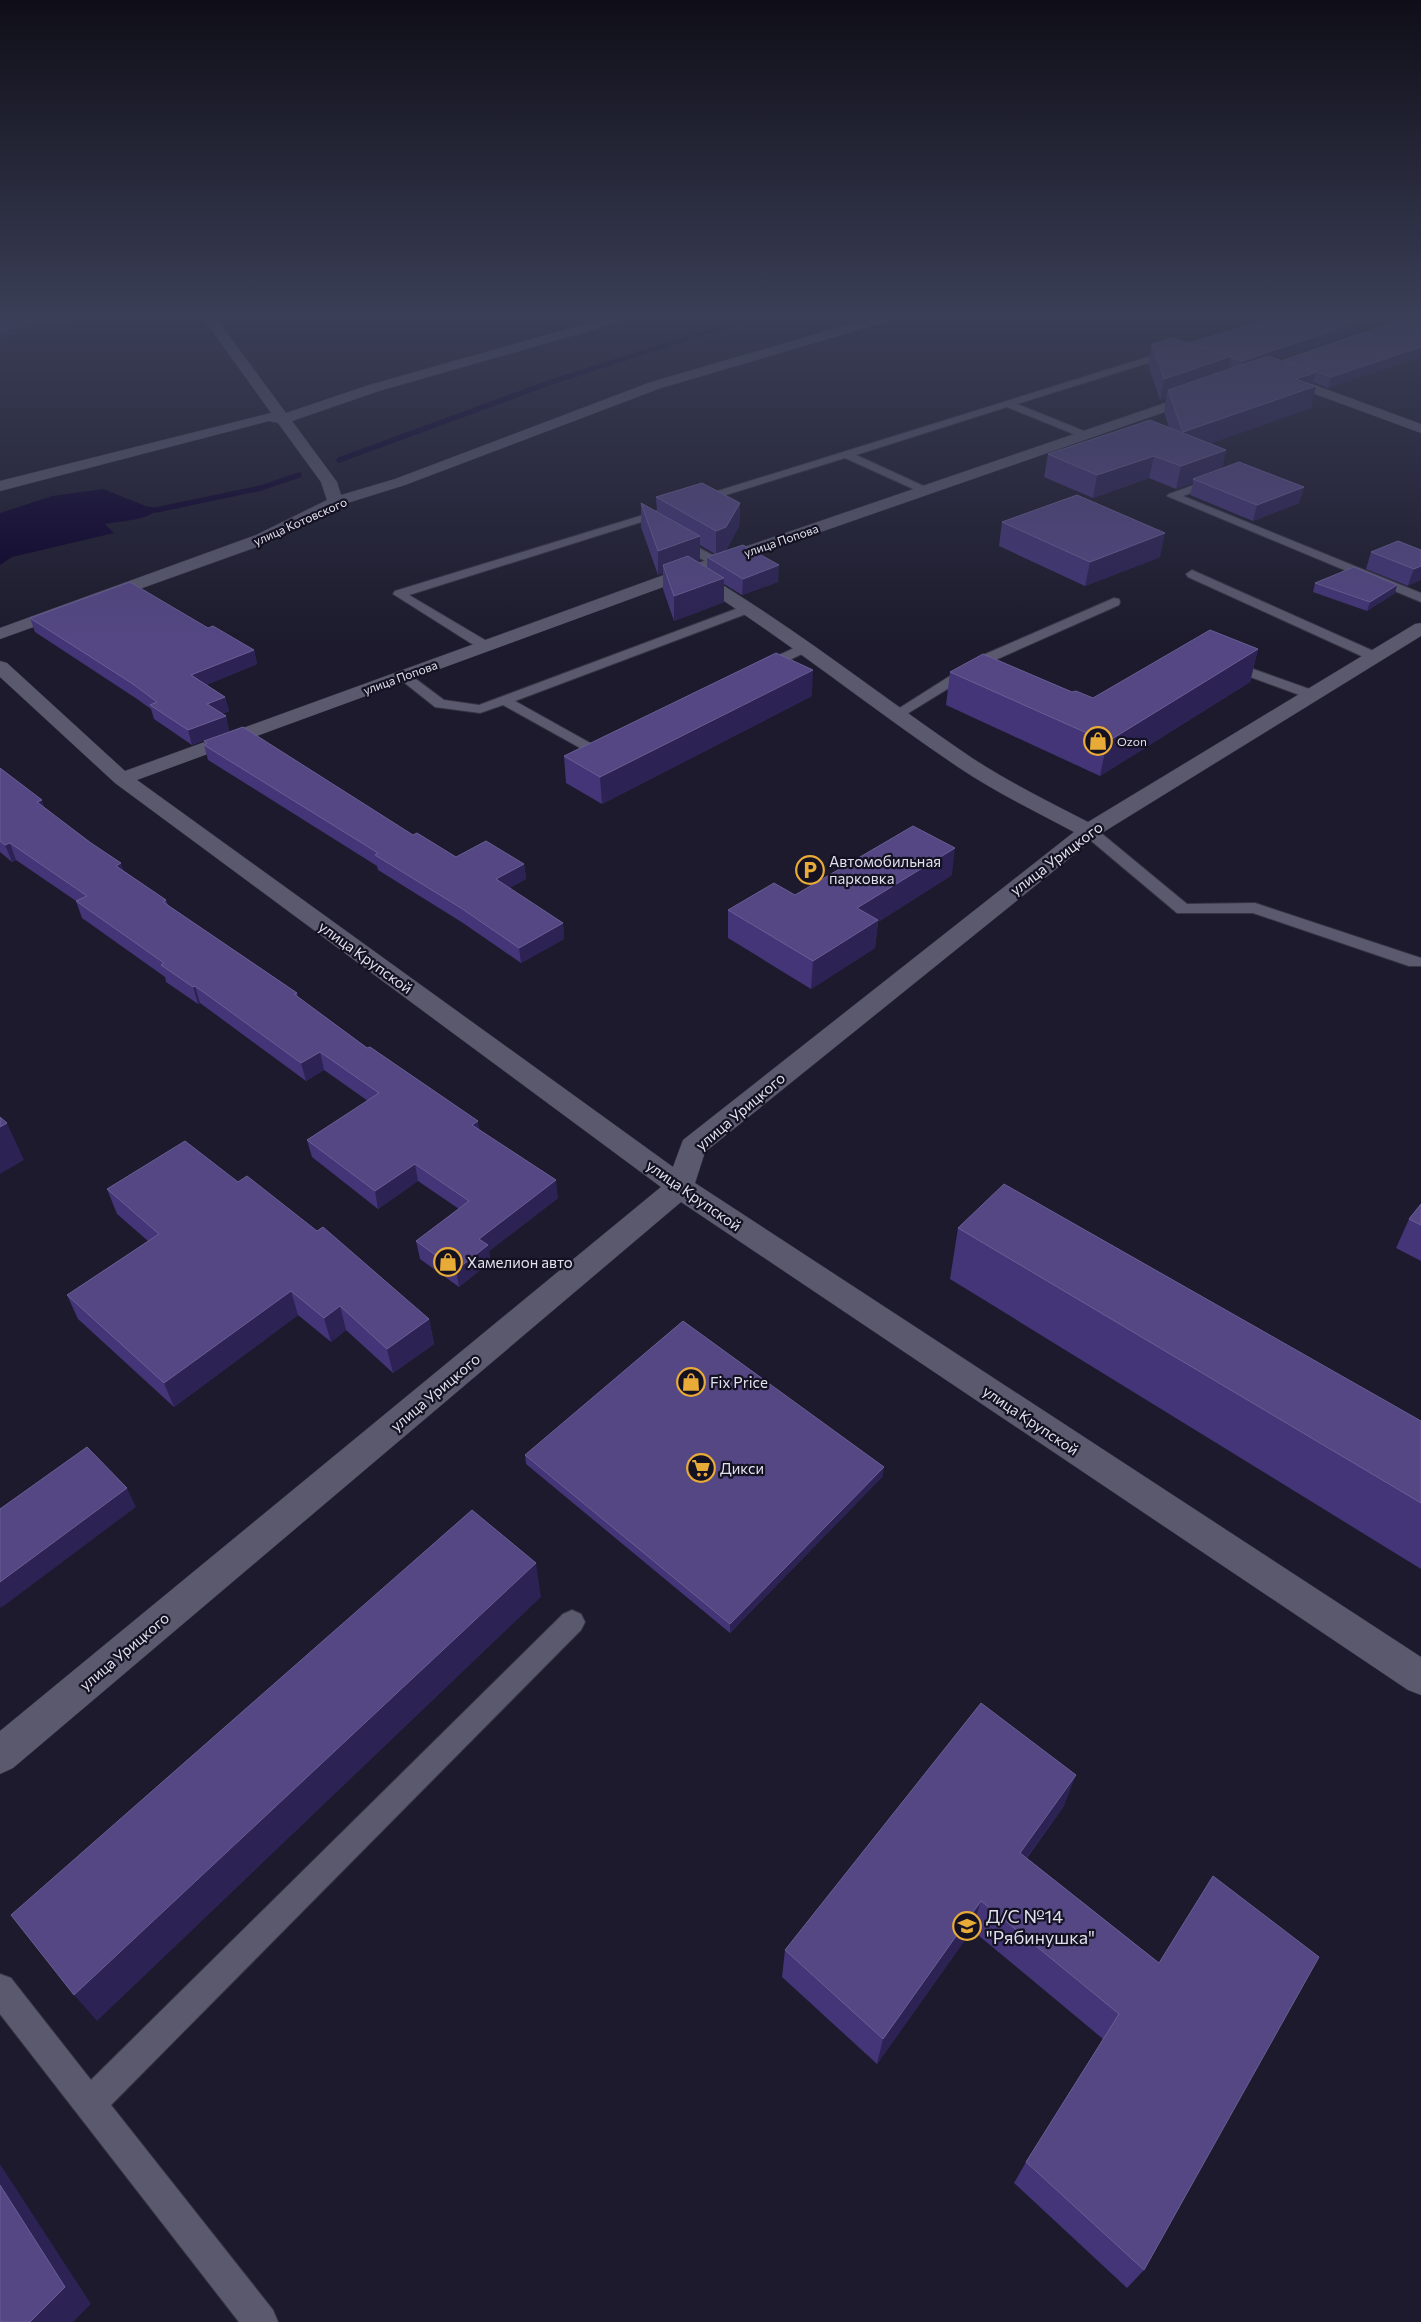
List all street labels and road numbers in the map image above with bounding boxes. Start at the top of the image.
street label: улица Котовского [251,494,349,548]
street label: улица Попова [742,521,820,559]
street label: улица Попова [361,657,439,697]
street label: улица Урицкого [1006,817,1106,899]
street label: улица Крупской [316,917,416,997]
street label: улица Урицкого [692,1068,788,1154]
street label: улица Крупской [643,1156,745,1234]
street label: улица Урицкого [387,1349,483,1435]
street label: улица Крупской [980,1381,1082,1459]
street label: улица Урицкого [76,1608,172,1694]

